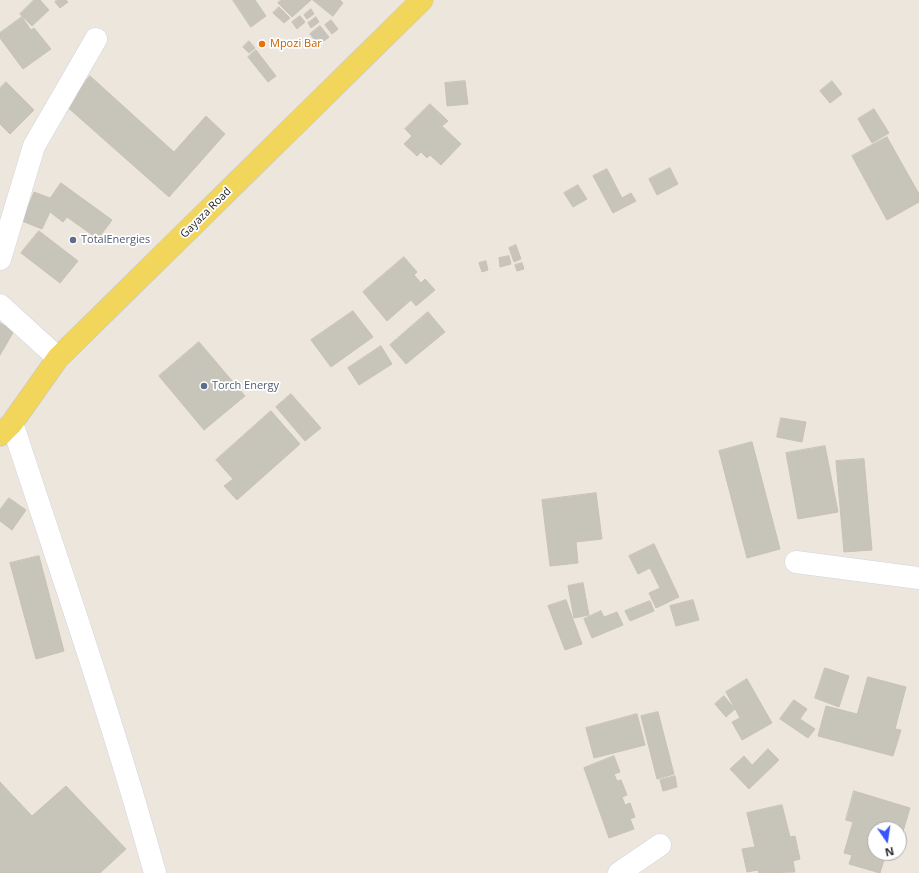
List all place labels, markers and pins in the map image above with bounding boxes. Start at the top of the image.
place label: Mpozi Bar [270,37,322,51]
marker: Mpozi Bar [257,39,267,49]
place label: TotalEnergies [81,233,150,247]
marker: TotalEnergies [68,235,78,245]
place label: Torch Energy [212,379,279,393]
marker: Torch Energy [199,381,209,391]

